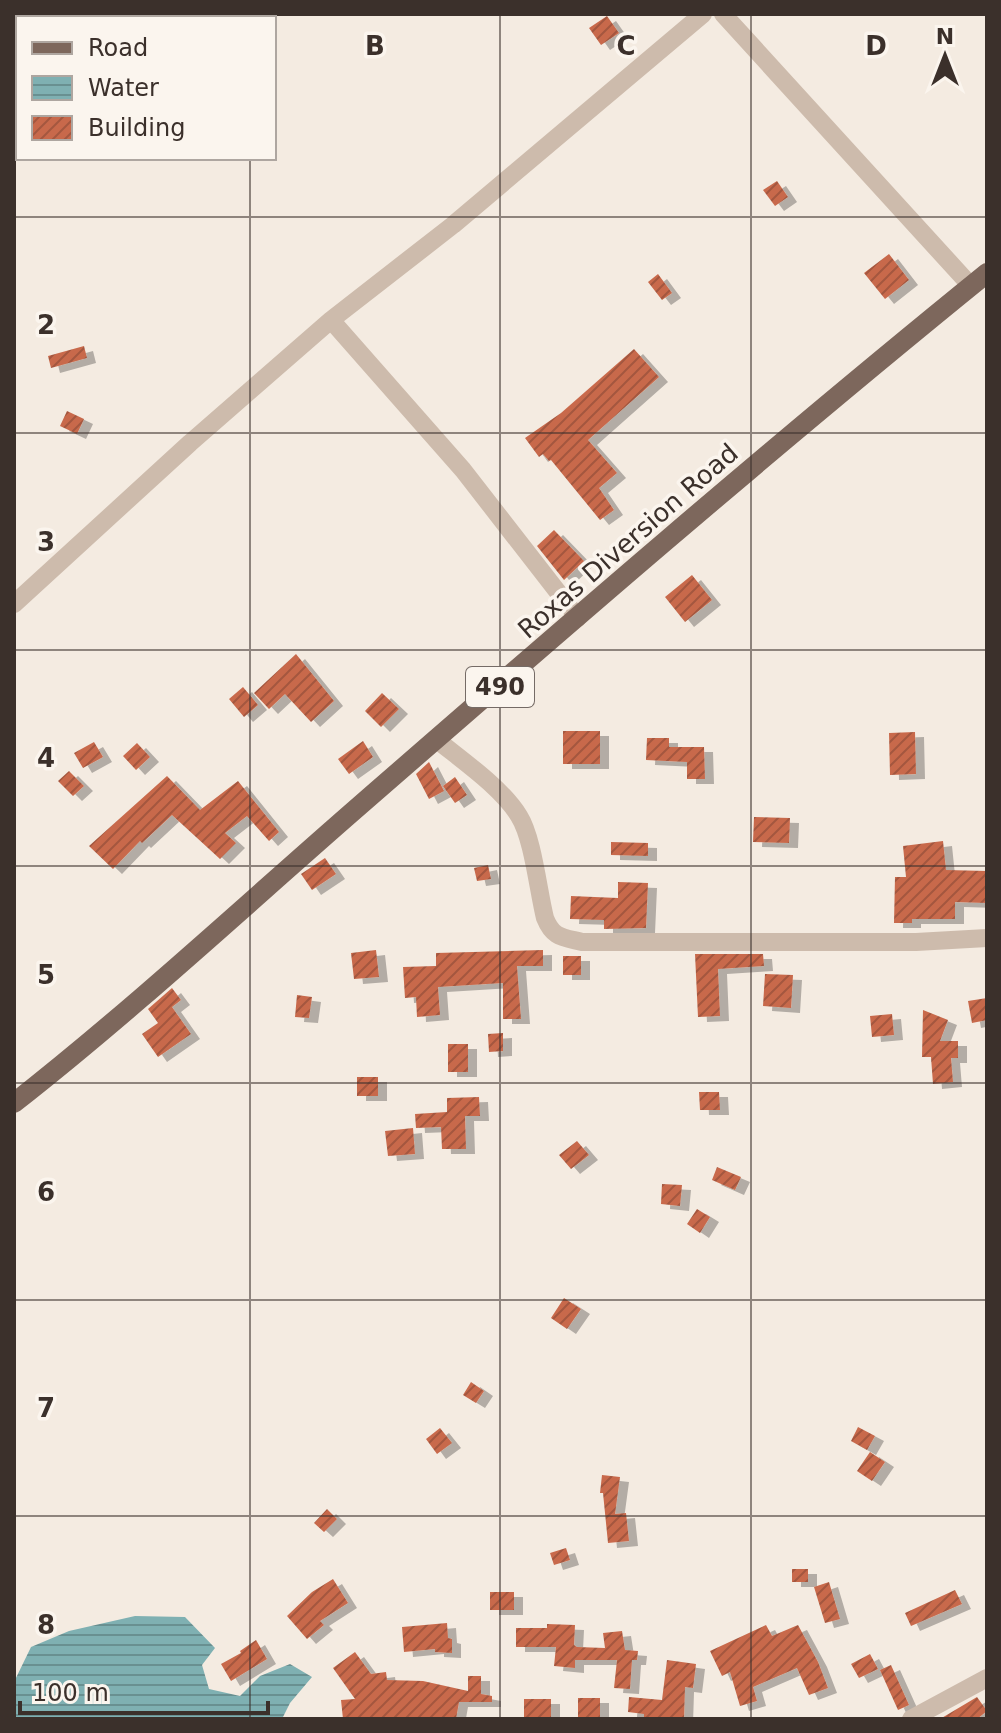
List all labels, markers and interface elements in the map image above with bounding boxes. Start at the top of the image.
legend [16,16,276,160]
north arrow [905,16,985,96]
text: N [936,24,954,49]
text: B [365,31,385,61]
text: C [616,31,636,61]
text: D [865,31,887,61]
text: Road [88,34,148,62]
text: Water [88,74,159,102]
text: Building [88,114,185,142]
text: 2 [37,310,55,340]
street label: Roxas Diversion Road [512,437,744,645]
text: 3 [37,527,55,557]
road number: 490 [466,667,534,707]
text: 4 [37,743,55,773]
text: 5 [37,960,55,990]
text: 6 [37,1177,55,1207]
text: 7 [37,1393,55,1423]
text: 8 [37,1610,55,1640]
scale bar [20,1665,268,1715]
text: 100 m [32,1679,109,1707]

